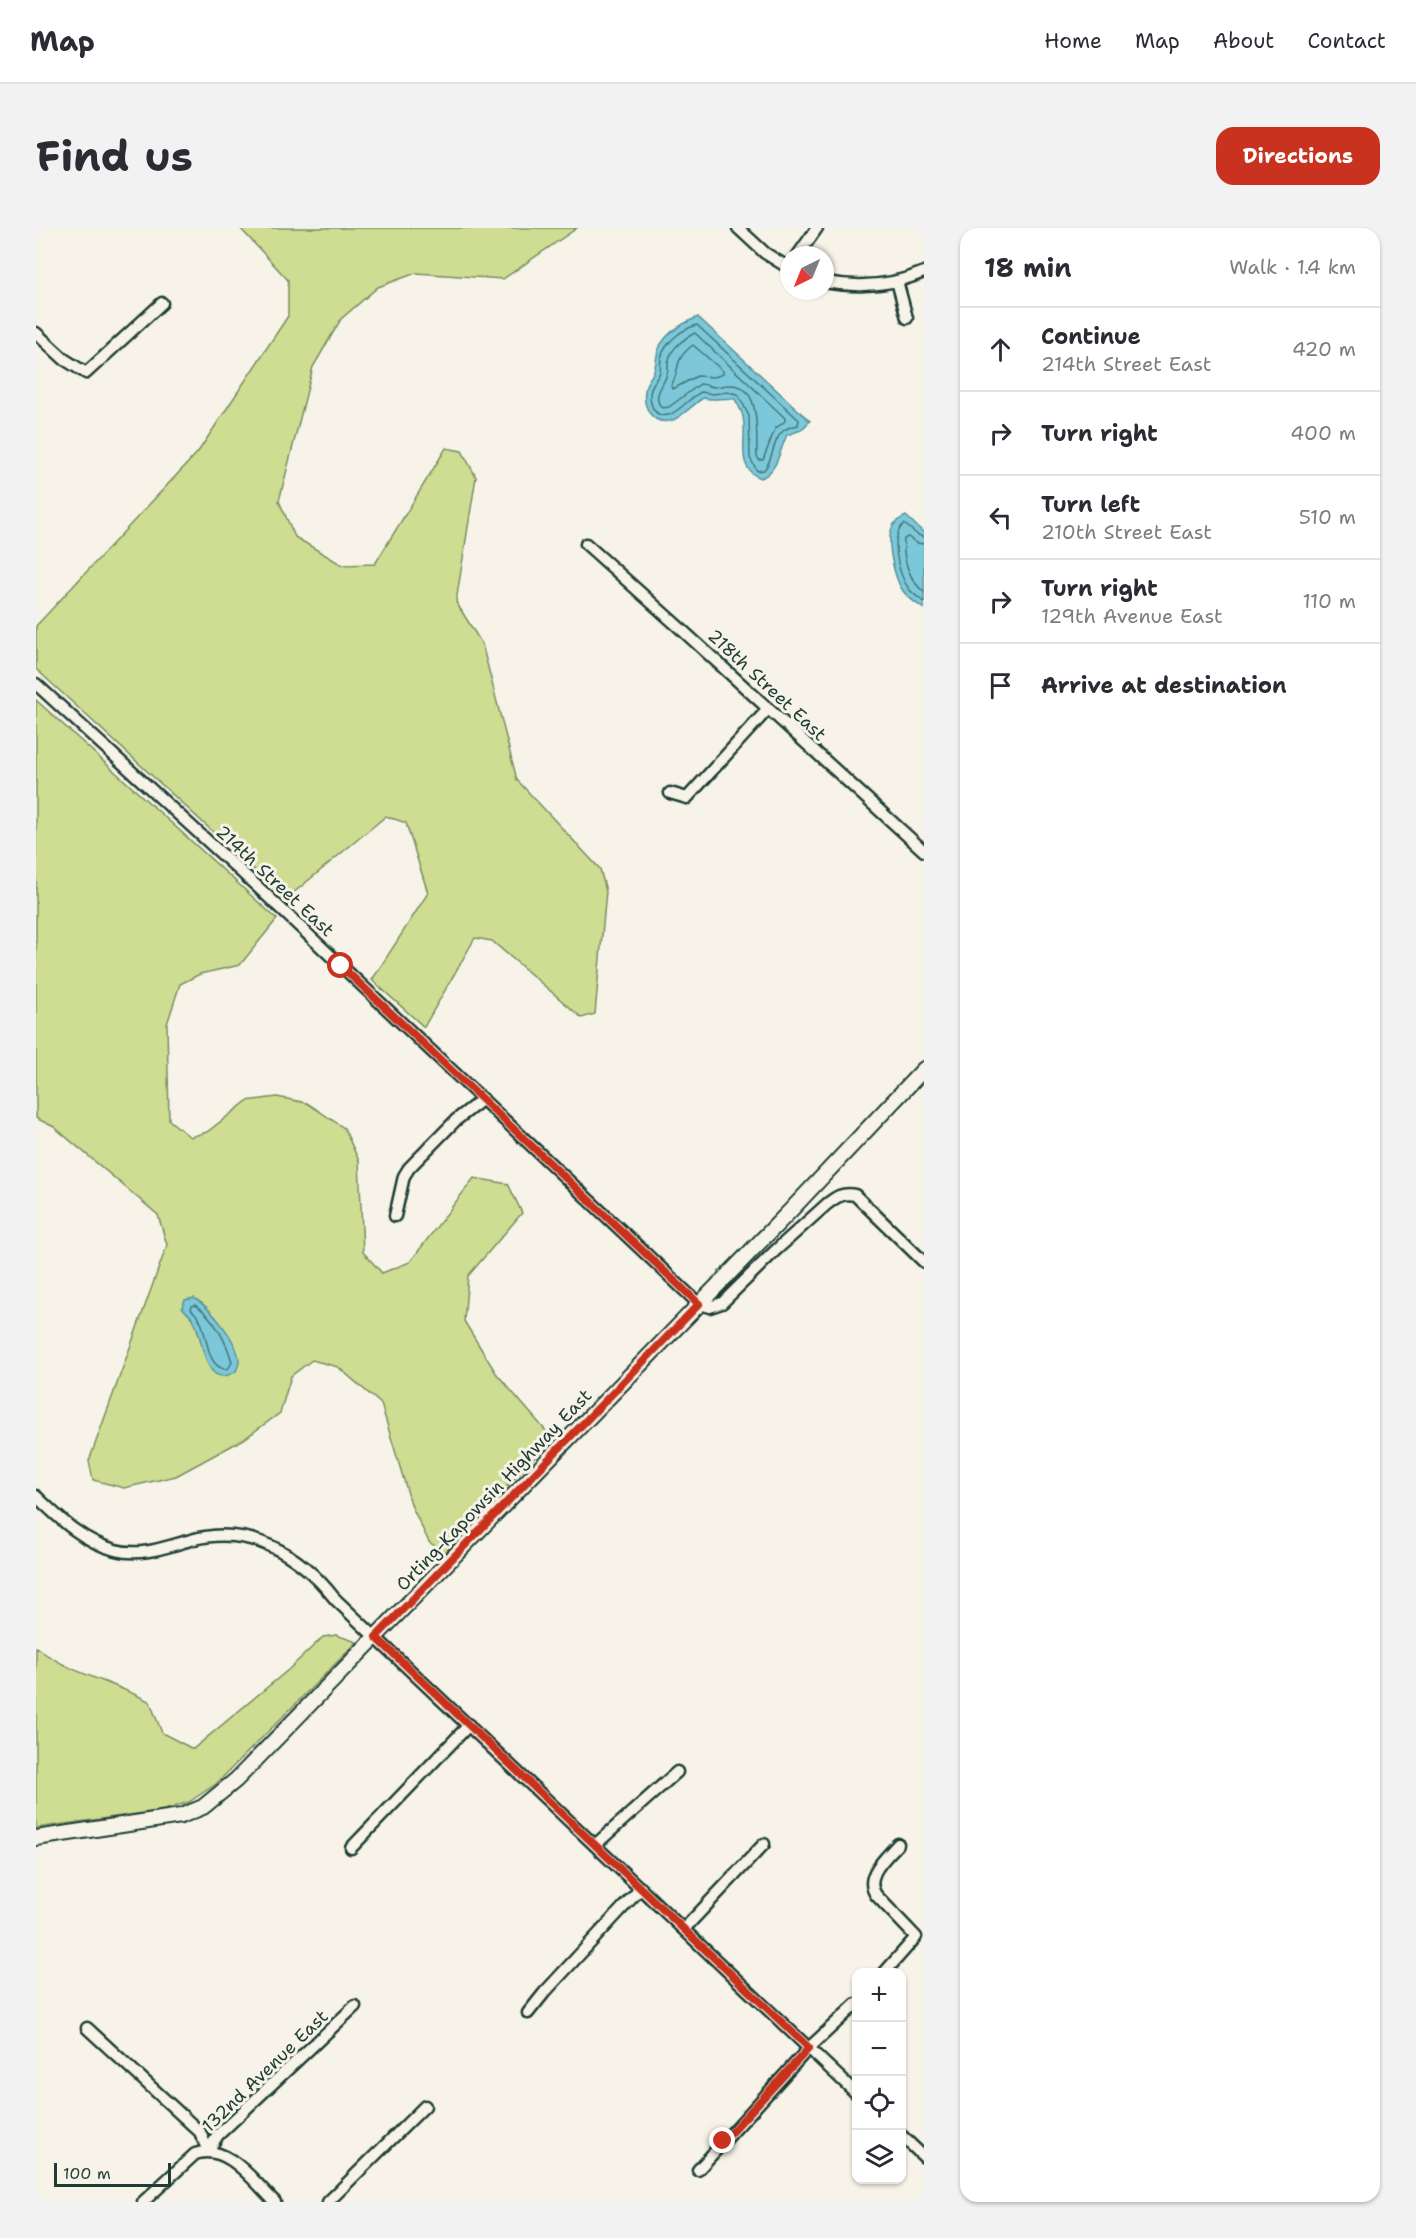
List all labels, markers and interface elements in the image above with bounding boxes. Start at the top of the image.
text: Map [30,22,95,60]
text: Home [1044,27,1102,55]
text: Map [1135,27,1180,55]
text: About [1213,27,1274,55]
text: Contact [1307,27,1386,55]
button: Directions [1216,127,1380,185]
text: Find us [36,128,193,184]
north arrow [780,246,834,300]
text: 18 min [984,250,1072,285]
text: Walk · 1.4 km [1229,254,1356,280]
text: Continue [1041,322,1141,351]
icon: ahead [984,333,1017,366]
text: 420 m [1292,336,1356,362]
text: 214th Street East [1041,351,1211,377]
icon: right [984,417,1017,450]
text: Turn right [1041,419,1158,448]
text: 400 m [1290,420,1356,446]
text: Turn left [1041,490,1140,519]
icon: left [984,501,1017,534]
text: 510 m [1299,504,1356,530]
text: 210th Street East [1041,519,1212,545]
text: Turn right [1041,574,1158,603]
icon: right [984,585,1017,618]
text: 110 m [1302,588,1356,614]
text: 129th Avenue East [1041,603,1223,629]
street label: 218th Street East [703,624,832,746]
icon: arrive [984,669,1017,702]
text: Arrive at destination [1041,671,1287,700]
street label: 214th Street East [211,820,339,942]
route start [327,952,353,978]
street label: Orting-Kapowsin Highway East [391,1384,597,1596]
map controls [852,1968,906,2184]
button: + [852,1968,906,2022]
street label: 132nd Avenue East [197,2004,333,2138]
button: − [852,2022,906,2076]
button: locate [852,2076,906,2130]
route end [709,2127,735,2153]
button: layers [852,2130,906,2184]
scale bar [54,2160,171,2188]
text: 100 m [63,2163,111,2184]

